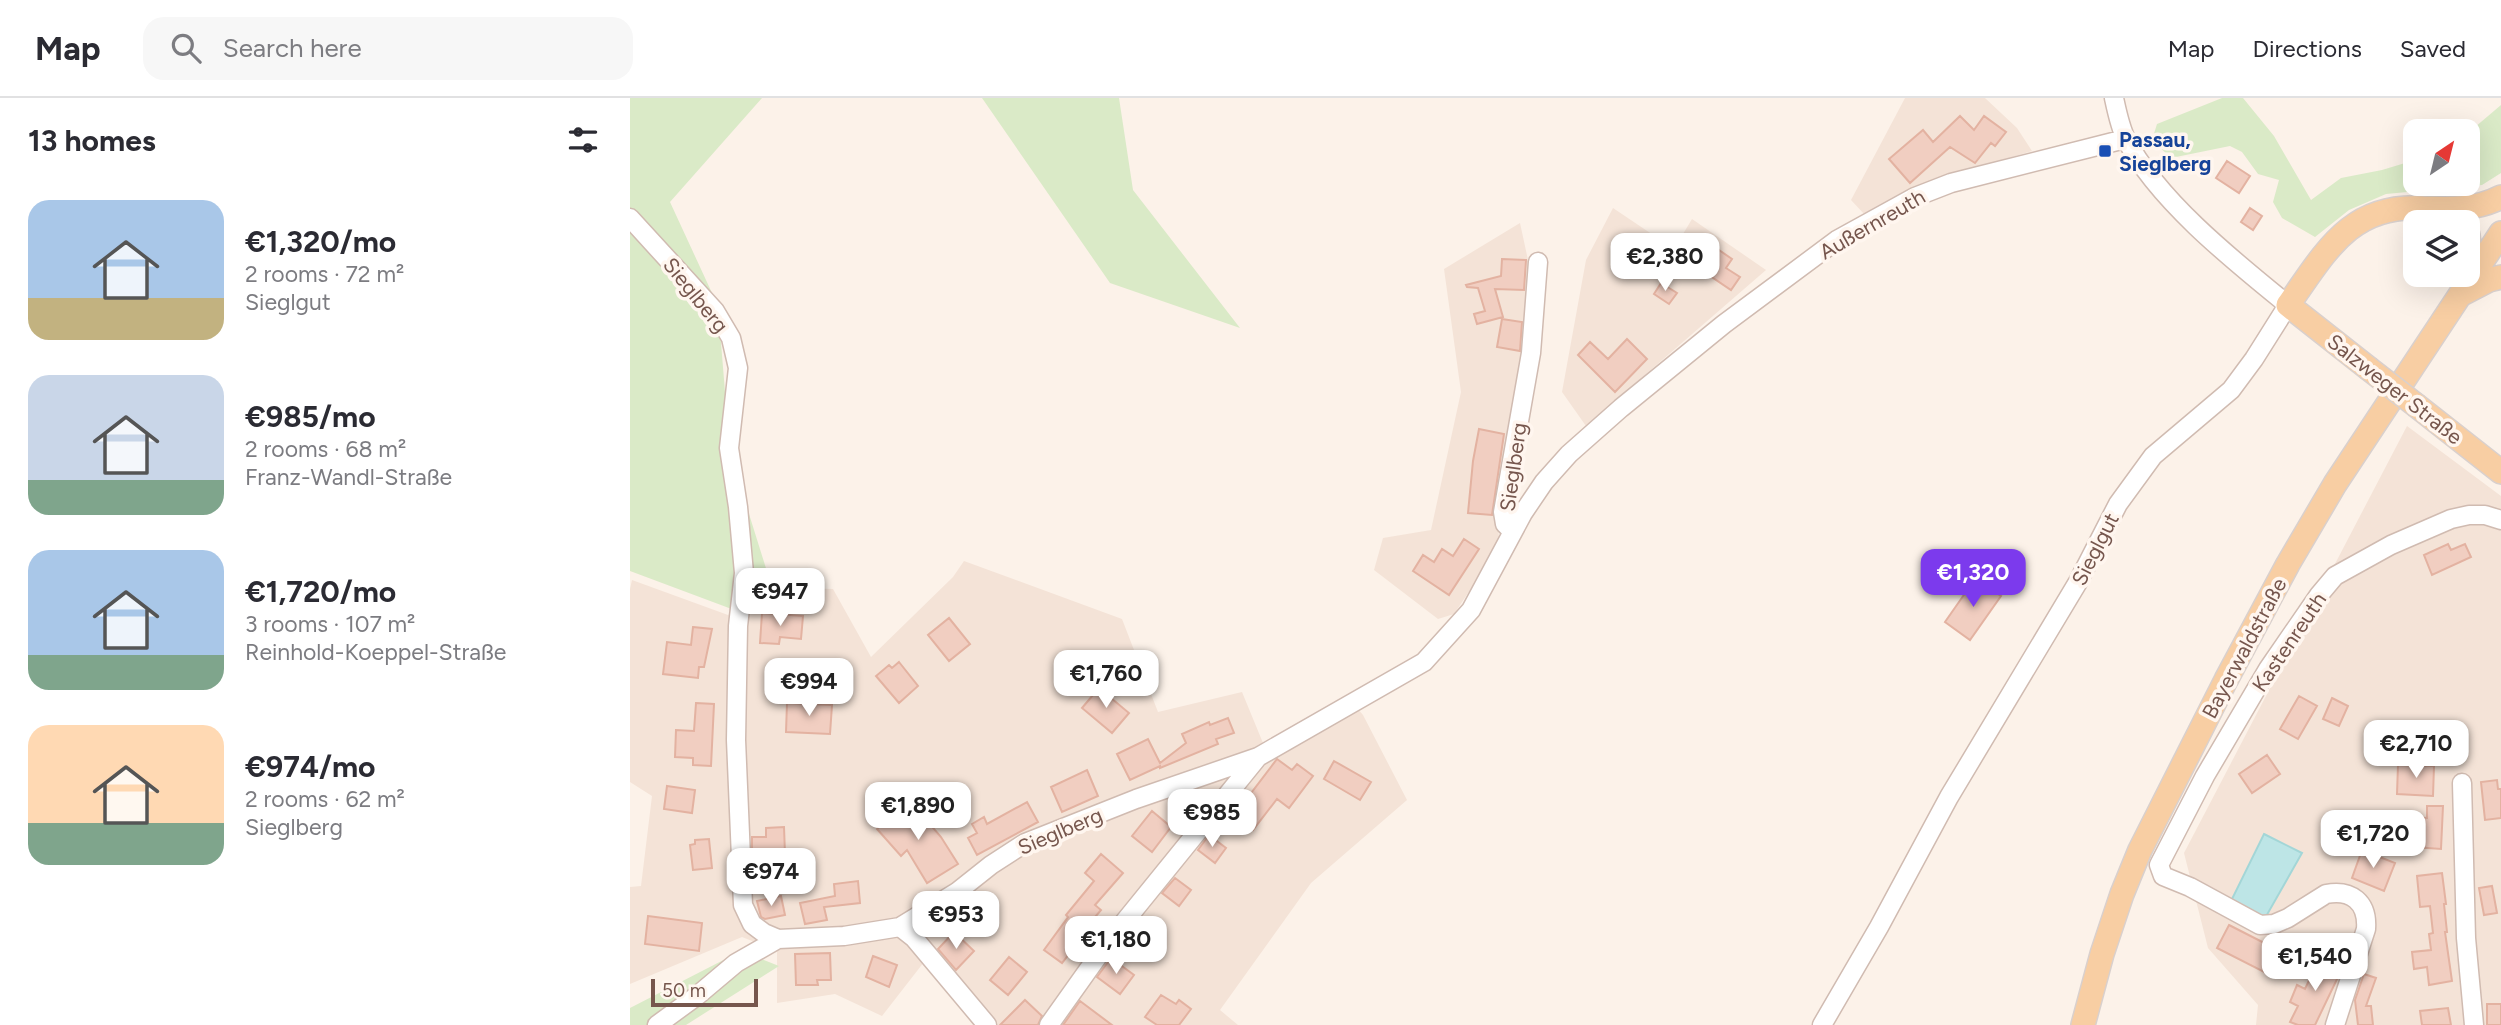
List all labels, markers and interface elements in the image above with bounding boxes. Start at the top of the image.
search box [143,17,633,80]
text: Map [35,29,101,68]
icon: search [167,29,205,67]
text: Search here [223,32,362,64]
text: Map [2168,34,2214,63]
text: Directions [2252,34,2362,63]
text: Saved [2400,34,2466,63]
north arrow [2403,119,2480,196]
map controls [2403,119,2480,287]
icon: filters [564,121,602,159]
text: 13 homes [28,122,156,159]
place label: Passau, Sieglberg [2119,127,2211,176]
marker: Passau, Sieglberg [2097,143,2113,159]
street label: Außernreuth [1815,184,1929,264]
button: layers [2403,210,2480,287]
text: €1,320/mo [245,223,396,260]
icon: home [84,228,168,312]
pin: €2,380 [1608,234,1722,293]
text: €2,380 [1627,242,1703,270]
street label: Sieglberg [658,252,734,338]
text: 2 rooms · 72 m² [245,260,404,288]
text: Sieglgut [245,288,331,316]
street label: Salzweger Straße [2323,329,2467,449]
text: €985/mo [245,398,376,435]
icon: home [84,403,168,487]
street label: Sieglberg [1494,421,1532,513]
text: 2 rooms · 68 m² [245,435,406,463]
text: Franz-Wandl-Straße [245,463,452,491]
street label: Sieglgut [2066,508,2124,590]
pin: €1,320 [1916,550,2030,609]
text: €1,320 [1937,558,2009,586]
pin: €947 [739,568,821,628]
text: €1,720/mo [245,573,396,610]
street label: Bayerwaldstraße [2196,574,2292,722]
text: €947 [752,577,808,605]
icon: home [84,578,168,662]
street label: Kastenreuth [2247,588,2331,696]
text: 3 rooms · 107 m² [245,610,415,638]
text: Reinhold-Koeppel-Straße [245,638,506,666]
pin: €1,760 [1049,650,1163,710]
pin: €994 [768,658,850,718]
text: €1,760 [1070,659,1142,687]
text: €994 [780,667,838,695]
pin: €2,710 [2359,720,2473,780]
text: €2,710 [2380,729,2452,757]
text: €974/mo [245,748,375,785]
icon: home [84,753,168,837]
pin: €1,890 [861,782,975,842]
text: 2 rooms · 62 m² [245,785,405,813]
pin: €985 [1171,790,1253,849]
text: €1,890 [881,791,955,819]
text: €985 [1184,798,1240,826]
street label: Sieglberg [1014,802,1106,860]
pin: €1,720 [2316,810,2430,870]
text: Sieglberg [245,813,343,841]
text: €1,720 [2337,819,2409,847]
pin: €974 [730,848,812,908]
text: €974 [743,857,799,885]
pin: €953 [915,892,997,951]
text: €953 [928,900,984,928]
pin: €1,180 [1059,916,1173,976]
text: €1,180 [1081,925,1151,953]
pin: €1,540 [2258,934,2372,993]
text: €1,540 [2278,942,2352,970]
scale bar [651,976,758,1008]
text: 50 m [662,979,706,1002]

